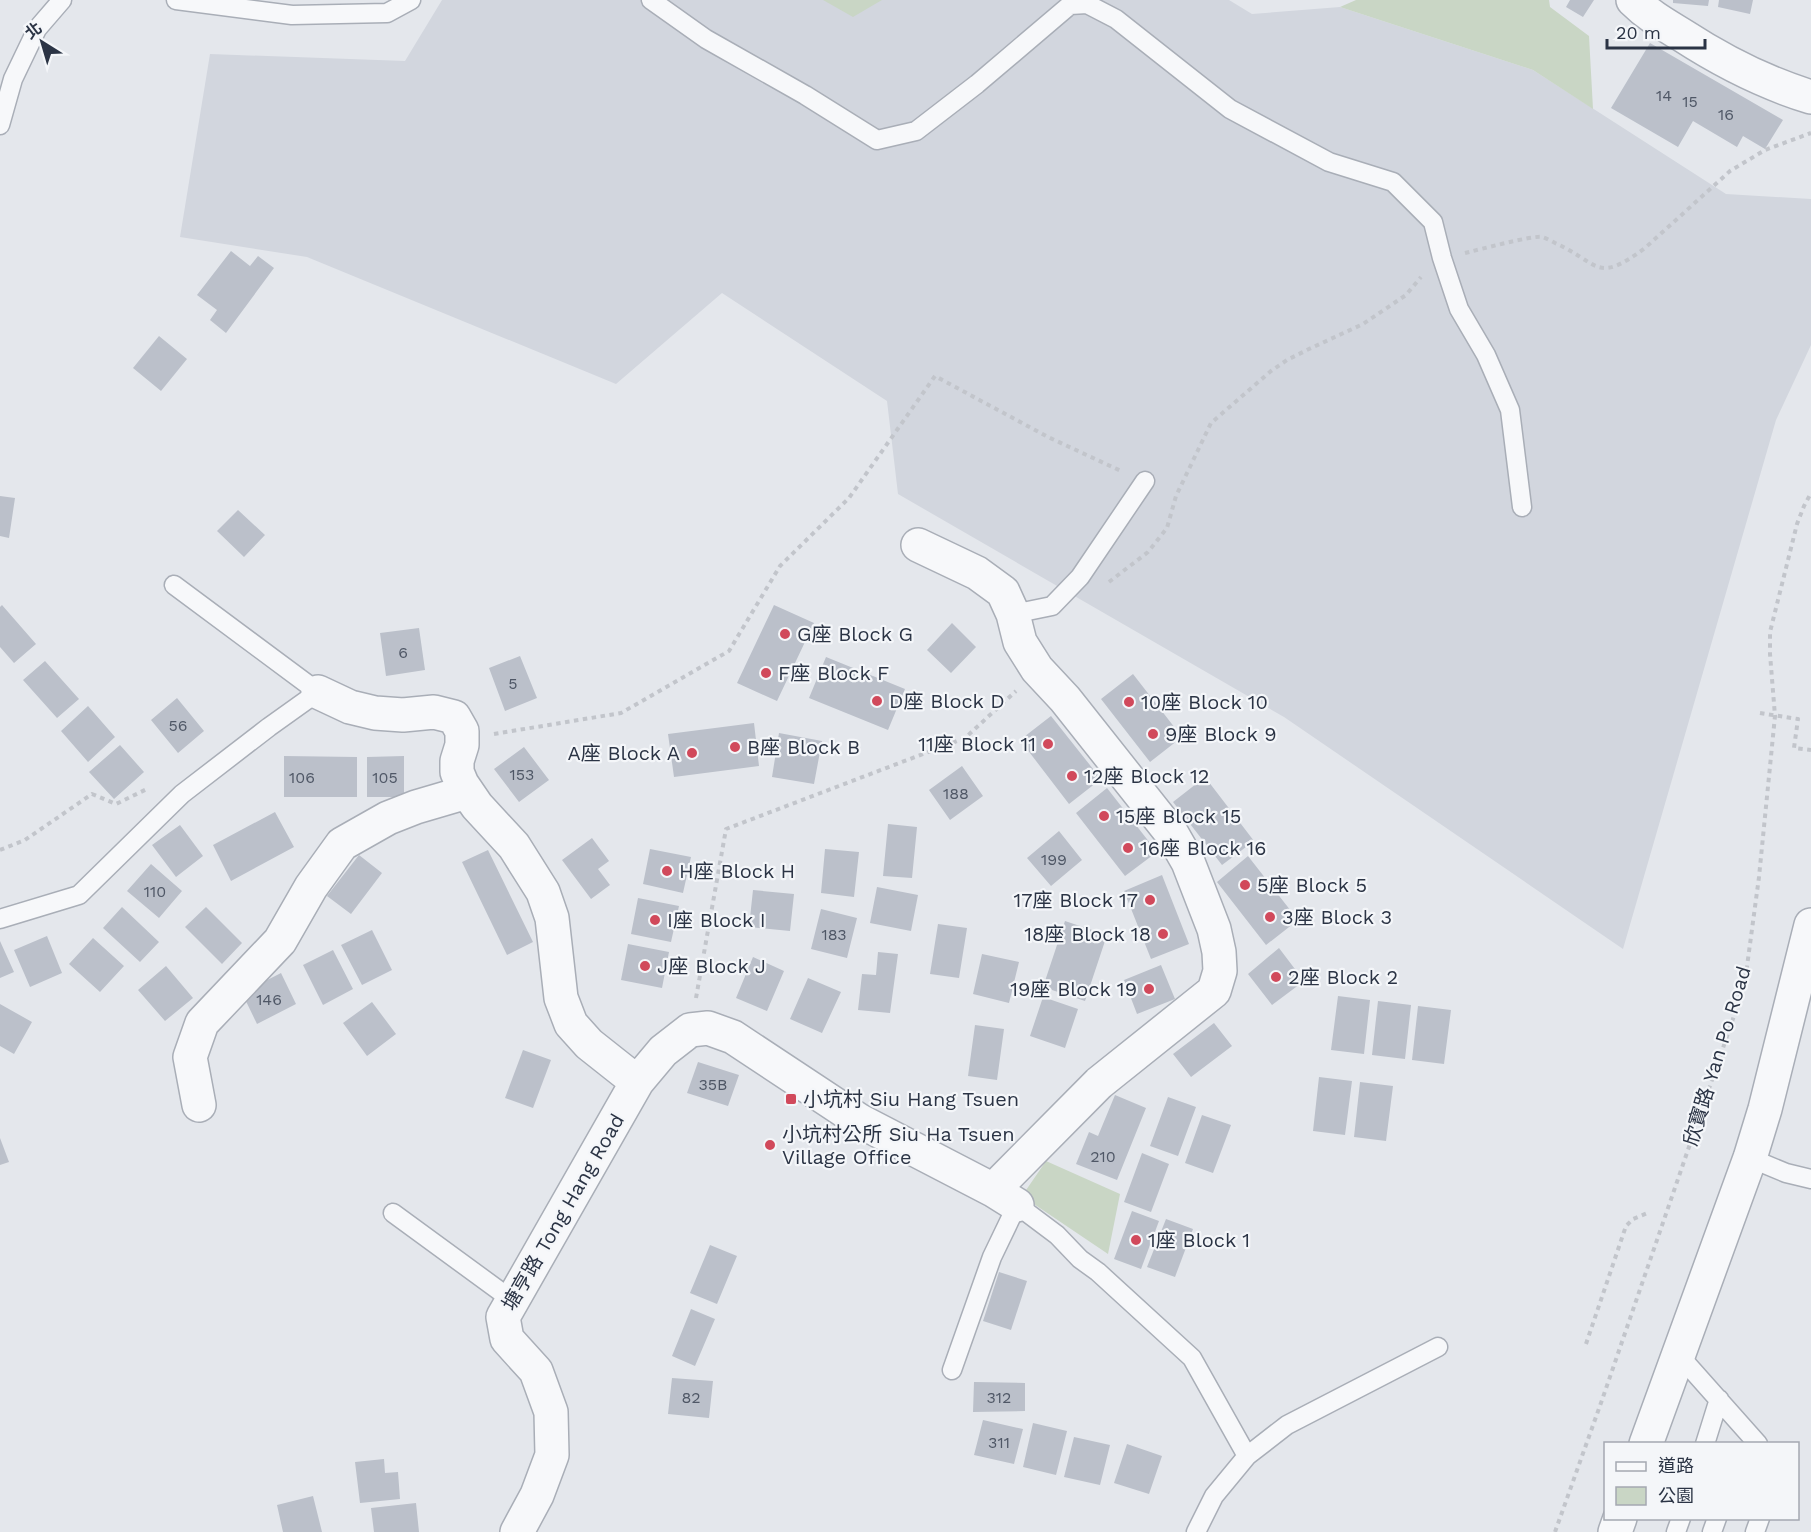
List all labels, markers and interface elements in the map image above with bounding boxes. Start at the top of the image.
north arrow [12,12,72,72]
scale bar [1607,12,1704,50]
text: 北 [21,18,45,43]
text: 20 m [1616,22,1661,43]
house number: 14 [1656,86,1672,105]
house number: 15 [1682,92,1698,111]
house number: 16 [1718,105,1734,124]
place label: G座 Block G [797,622,913,646]
marker: G座 Block G [778,627,792,641]
house number: 6 [398,643,408,662]
place label: F座 Block F [778,661,889,685]
marker: F座 Block F [759,666,773,680]
house number: 5 [508,674,518,693]
place label: D座 Block D [889,689,1005,713]
place label: 10座 Block 10 [1141,690,1268,714]
marker: D座 Block D [870,694,884,708]
marker: 10座 Block 10 [1122,695,1136,709]
house number: 56 [168,716,188,735]
place label: 9座 Block 9 [1165,722,1277,746]
marker: 9座 Block 9 [1146,727,1160,741]
place label: 11座 Block 11 [918,732,1036,756]
place label: B座 Block B [747,735,860,759]
marker: 11座 Block 11 [1041,737,1055,751]
marker: B座 Block B [728,740,742,754]
place label: A座 Block A [567,741,680,765]
marker: A座 Block A [685,746,699,760]
place label: 12座 Block 12 [1084,764,1209,788]
house number: 153 [510,765,534,784]
house number: 106 [289,768,315,787]
house number: 105 [372,768,398,787]
marker: 12座 Block 12 [1065,769,1079,783]
house number: 188 [943,784,969,803]
place label: 15座 Block 15 [1116,804,1241,828]
marker: 15座 Block 15 [1097,809,1111,823]
place label: 16座 Block 16 [1140,836,1266,860]
marker: 16座 Block 16 [1121,841,1135,855]
house number: 199 [1041,850,1067,869]
place label: H座 Block H [679,859,795,883]
marker: H座 Block H [660,864,674,878]
place label: 5座 Block 5 [1257,873,1367,897]
marker: 5座 Block 5 [1238,878,1252,892]
house number: 110 [144,882,166,901]
place label: 17座 Block 17 [1013,888,1138,912]
marker: 17座 Block 17 [1143,893,1157,907]
place label: 3座 Block 3 [1282,905,1392,929]
place label: I座 Block I [667,908,766,932]
marker: 3座 Block 3 [1263,910,1277,924]
marker: I座 Block I [648,913,662,927]
place label: 18座 Block 18 [1024,922,1151,946]
house number: 183 [821,925,847,944]
marker: 18座 Block 18 [1156,927,1170,941]
place label: J座 Block J [657,954,766,978]
marker: J座 Block J [638,959,652,973]
street label: 欣寶路 Yan Po Road [1678,963,1756,1149]
place label: 2座 Block 2 [1288,965,1398,989]
marker: 2座 Block 2 [1269,970,1283,984]
place label: 19座 Block 19 [1010,977,1137,1001]
marker: 19座 Block 19 [1142,982,1156,996]
house number: 146 [256,990,282,1009]
house number: 35B [698,1075,728,1094]
place label: 小坑村 Siu Hang Tsuen [803,1087,1019,1111]
marker: 小坑村 Siu Hang Tsuen [784,1092,798,1106]
street label: 塘亨路 Tong Hang Road [497,1109,629,1315]
place label: 小坑村公所 Siu Ha Tsuen Village Office [782,1122,1015,1169]
marker: 小坑村公所 Siu Ha Tsuen Village Office [763,1138,777,1152]
house number: 210 [1090,1147,1116,1166]
place label: 1座 Block 1 [1148,1228,1250,1252]
marker: 1座 Block 1 [1129,1233,1143,1247]
house number: 82 [681,1388,701,1407]
house number: 312 [987,1388,1011,1407]
house number: 311 [988,1433,1010,1452]
legend [1604,1442,1799,1520]
text: 道路 [1658,1455,1694,1476]
text: 公園 [1658,1485,1694,1506]

